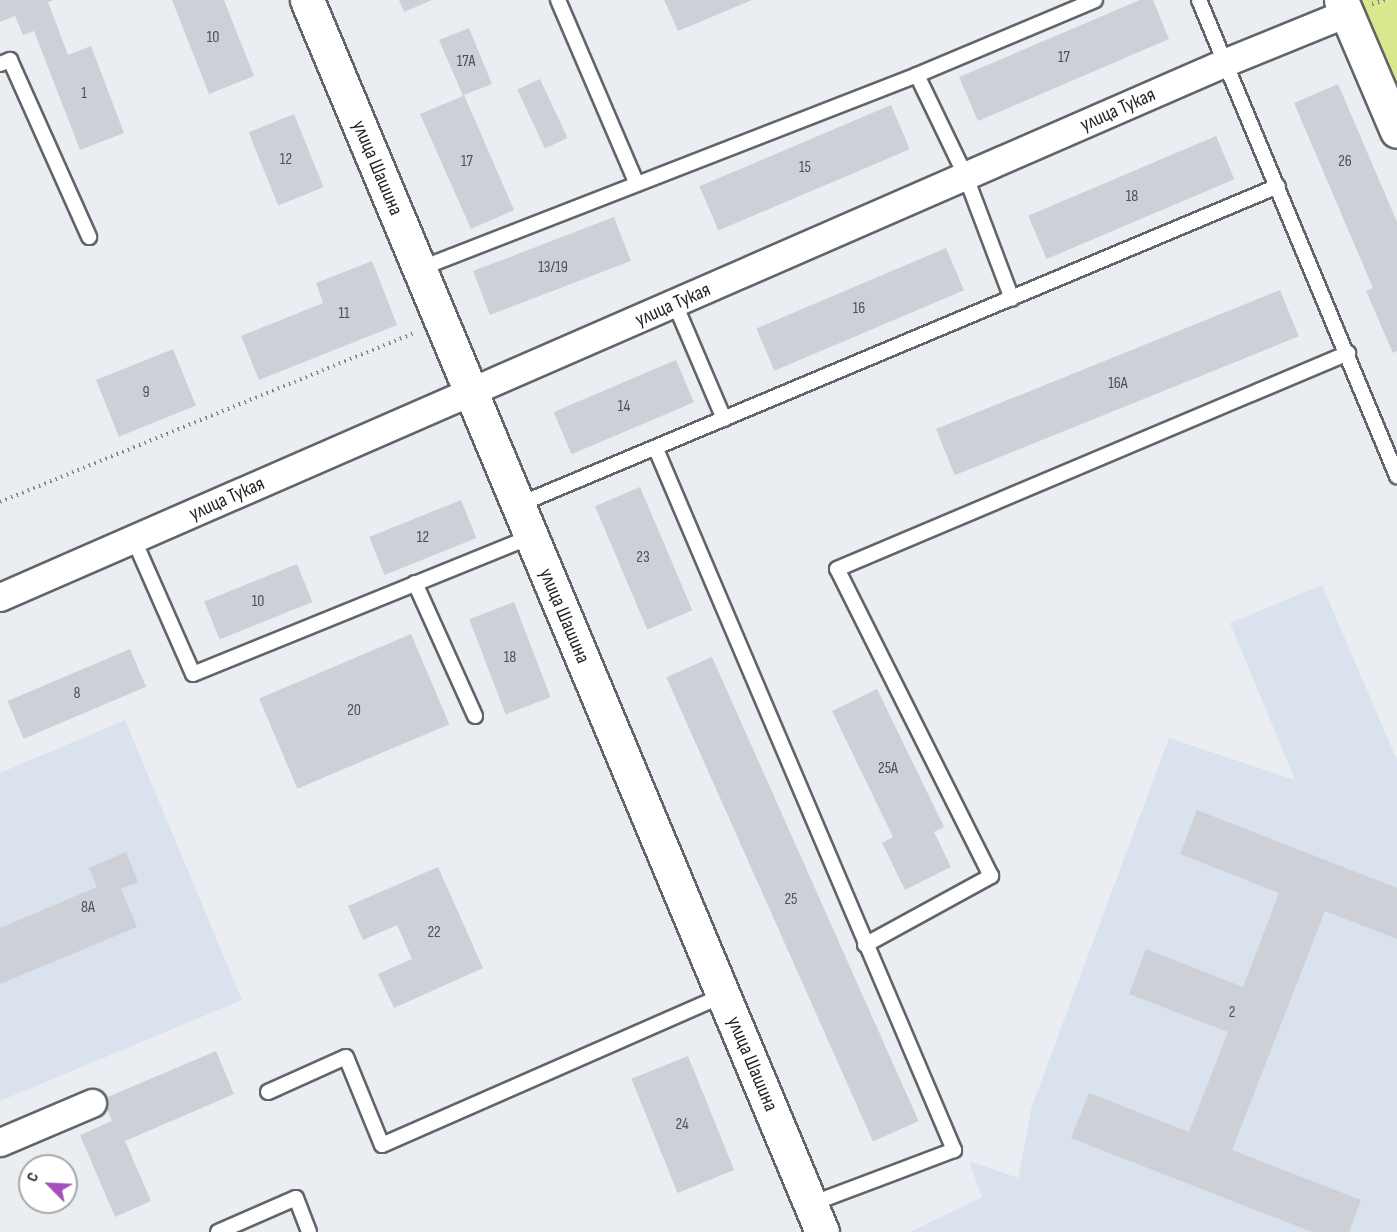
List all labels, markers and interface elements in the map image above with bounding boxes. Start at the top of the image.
house number: 10 [207,28,219,48]
house number: 17 [1058,48,1070,68]
house number: 17А [457,52,475,72]
street label: улица Тукая [1077,83,1159,137]
house number: 1 [81,84,87,104]
street label: улица Шашина [346,117,408,219]
house number: 12 [280,150,292,170]
house number: 17 [461,152,473,172]
house number: 26 [1338,152,1352,172]
house number: 15 [799,158,811,178]
house number: 18 [1126,187,1138,207]
house number: 13/19 [538,258,568,278]
street label: улица Тукая [632,278,714,332]
house number: 16 [853,299,865,319]
house number: 11 [338,304,350,324]
house number: 16А [1108,374,1128,394]
house number: 9 [142,383,150,403]
house number: 14 [618,397,630,417]
street label: улица Тукая [186,472,268,526]
house number: 12 [417,528,429,548]
house number: 23 [636,548,650,568]
street label: улица Шашина [533,565,595,667]
house number: 10 [252,592,264,612]
house number: 18 [504,648,516,668]
house number: 8 [73,684,81,704]
house number: 20 [347,701,361,721]
house number: 25А [878,759,898,779]
house number: 25 [784,890,798,910]
house number: 8А [81,898,95,918]
house number: 22 [427,923,441,943]
house number: 2 [1229,1003,1235,1023]
street label: улица Шашина [721,1013,783,1115]
house number: 24 [675,1115,689,1135]
north arrow [18,1154,78,1214]
text: С [23,1170,43,1185]

